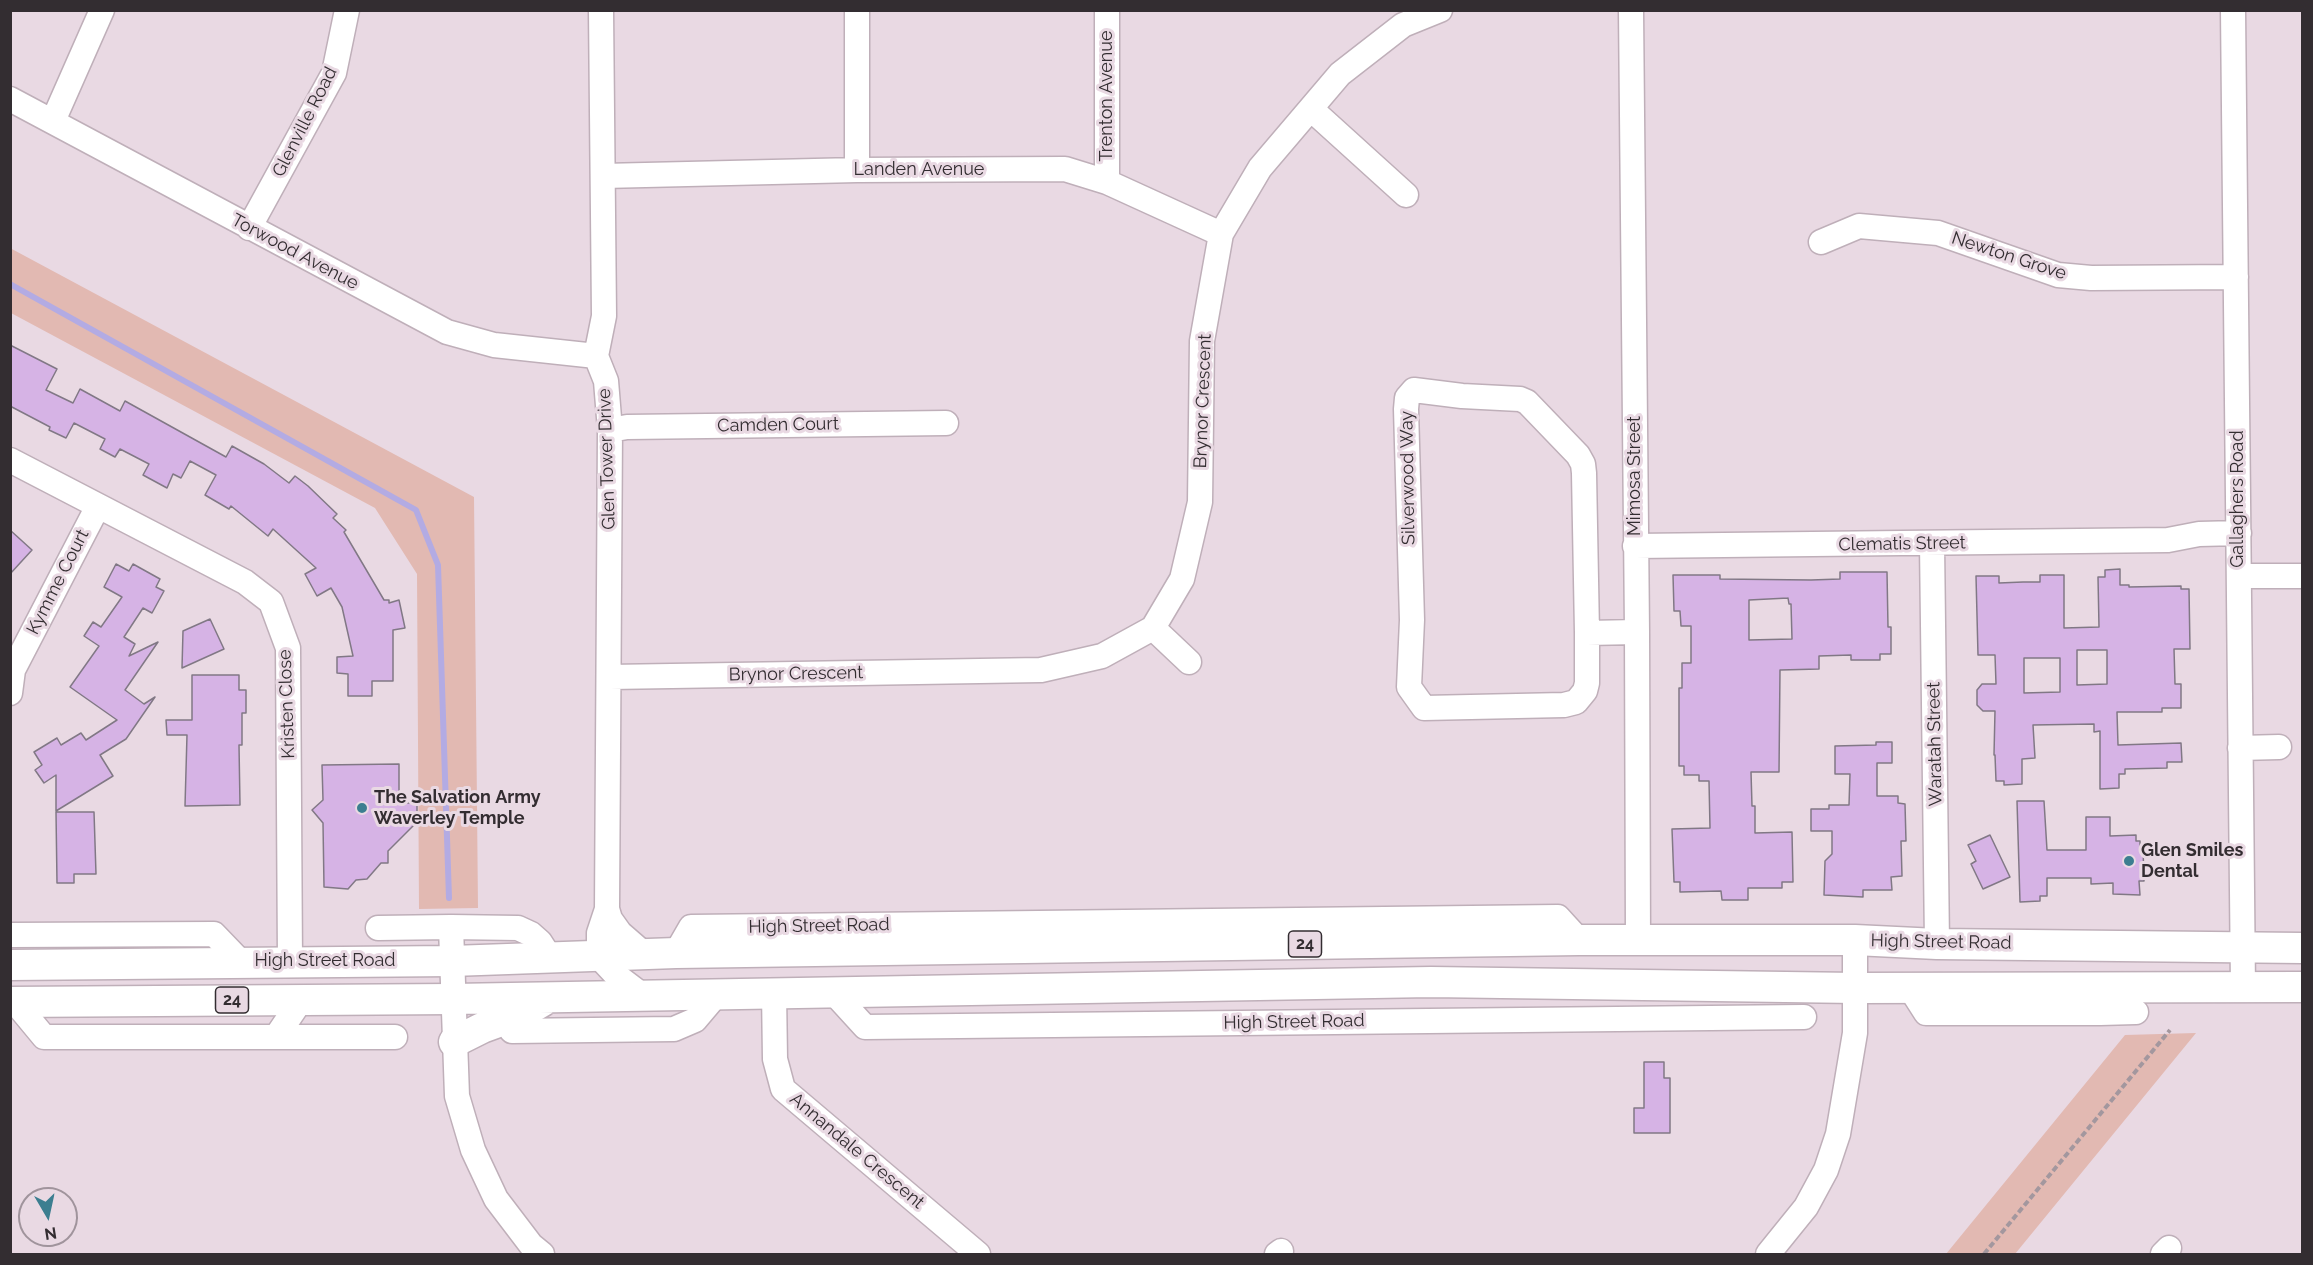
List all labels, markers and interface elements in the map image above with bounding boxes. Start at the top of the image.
street label: Trenton Avenue [1096,30,1118,162]
street label: Glenville Road [268,64,342,180]
street label: Landen Avenue [854,159,984,181]
street label: Torwood Avenue [228,209,362,295]
street label: Newton Grove [1949,227,2069,285]
street label: Brynor Crescent [1190,333,1216,469]
street label: Glen Tower Drive [594,388,620,530]
street label: Silverwood Way [1396,411,1420,545]
street label: Camden Court [717,413,839,437]
street label: Mimosa Street [1624,416,1646,536]
street label: Gallaghers Road [2227,430,2249,568]
street label: Kymme Court [22,526,94,638]
street label: Clematis Street [1838,532,1966,556]
street label: Kristen Close [274,649,300,759]
street label: Brynor Crescent [729,662,863,686]
street label: Waratah Street [1923,682,1947,806]
place label: The Salvation Army Waverley Temple [374,787,541,830]
marker: The Salvation Army Waverley Temple [355,801,369,815]
place label: Glen Smiles Dental [2141,840,2243,882]
marker: Glen Smiles Dental [2122,854,2136,868]
street label: High Street Road [748,914,890,938]
street label: High Street Road [1870,930,2012,954]
road number: 24 [1288,931,1322,957]
street label: High Street Road [254,950,396,972]
road number: 24 [216,987,248,1013]
street label: High Street Road [1223,1010,1365,1034]
street label: Annandale Crescent [785,1088,929,1214]
north arrow [18,1187,78,1247]
text: N [43,1223,58,1244]

